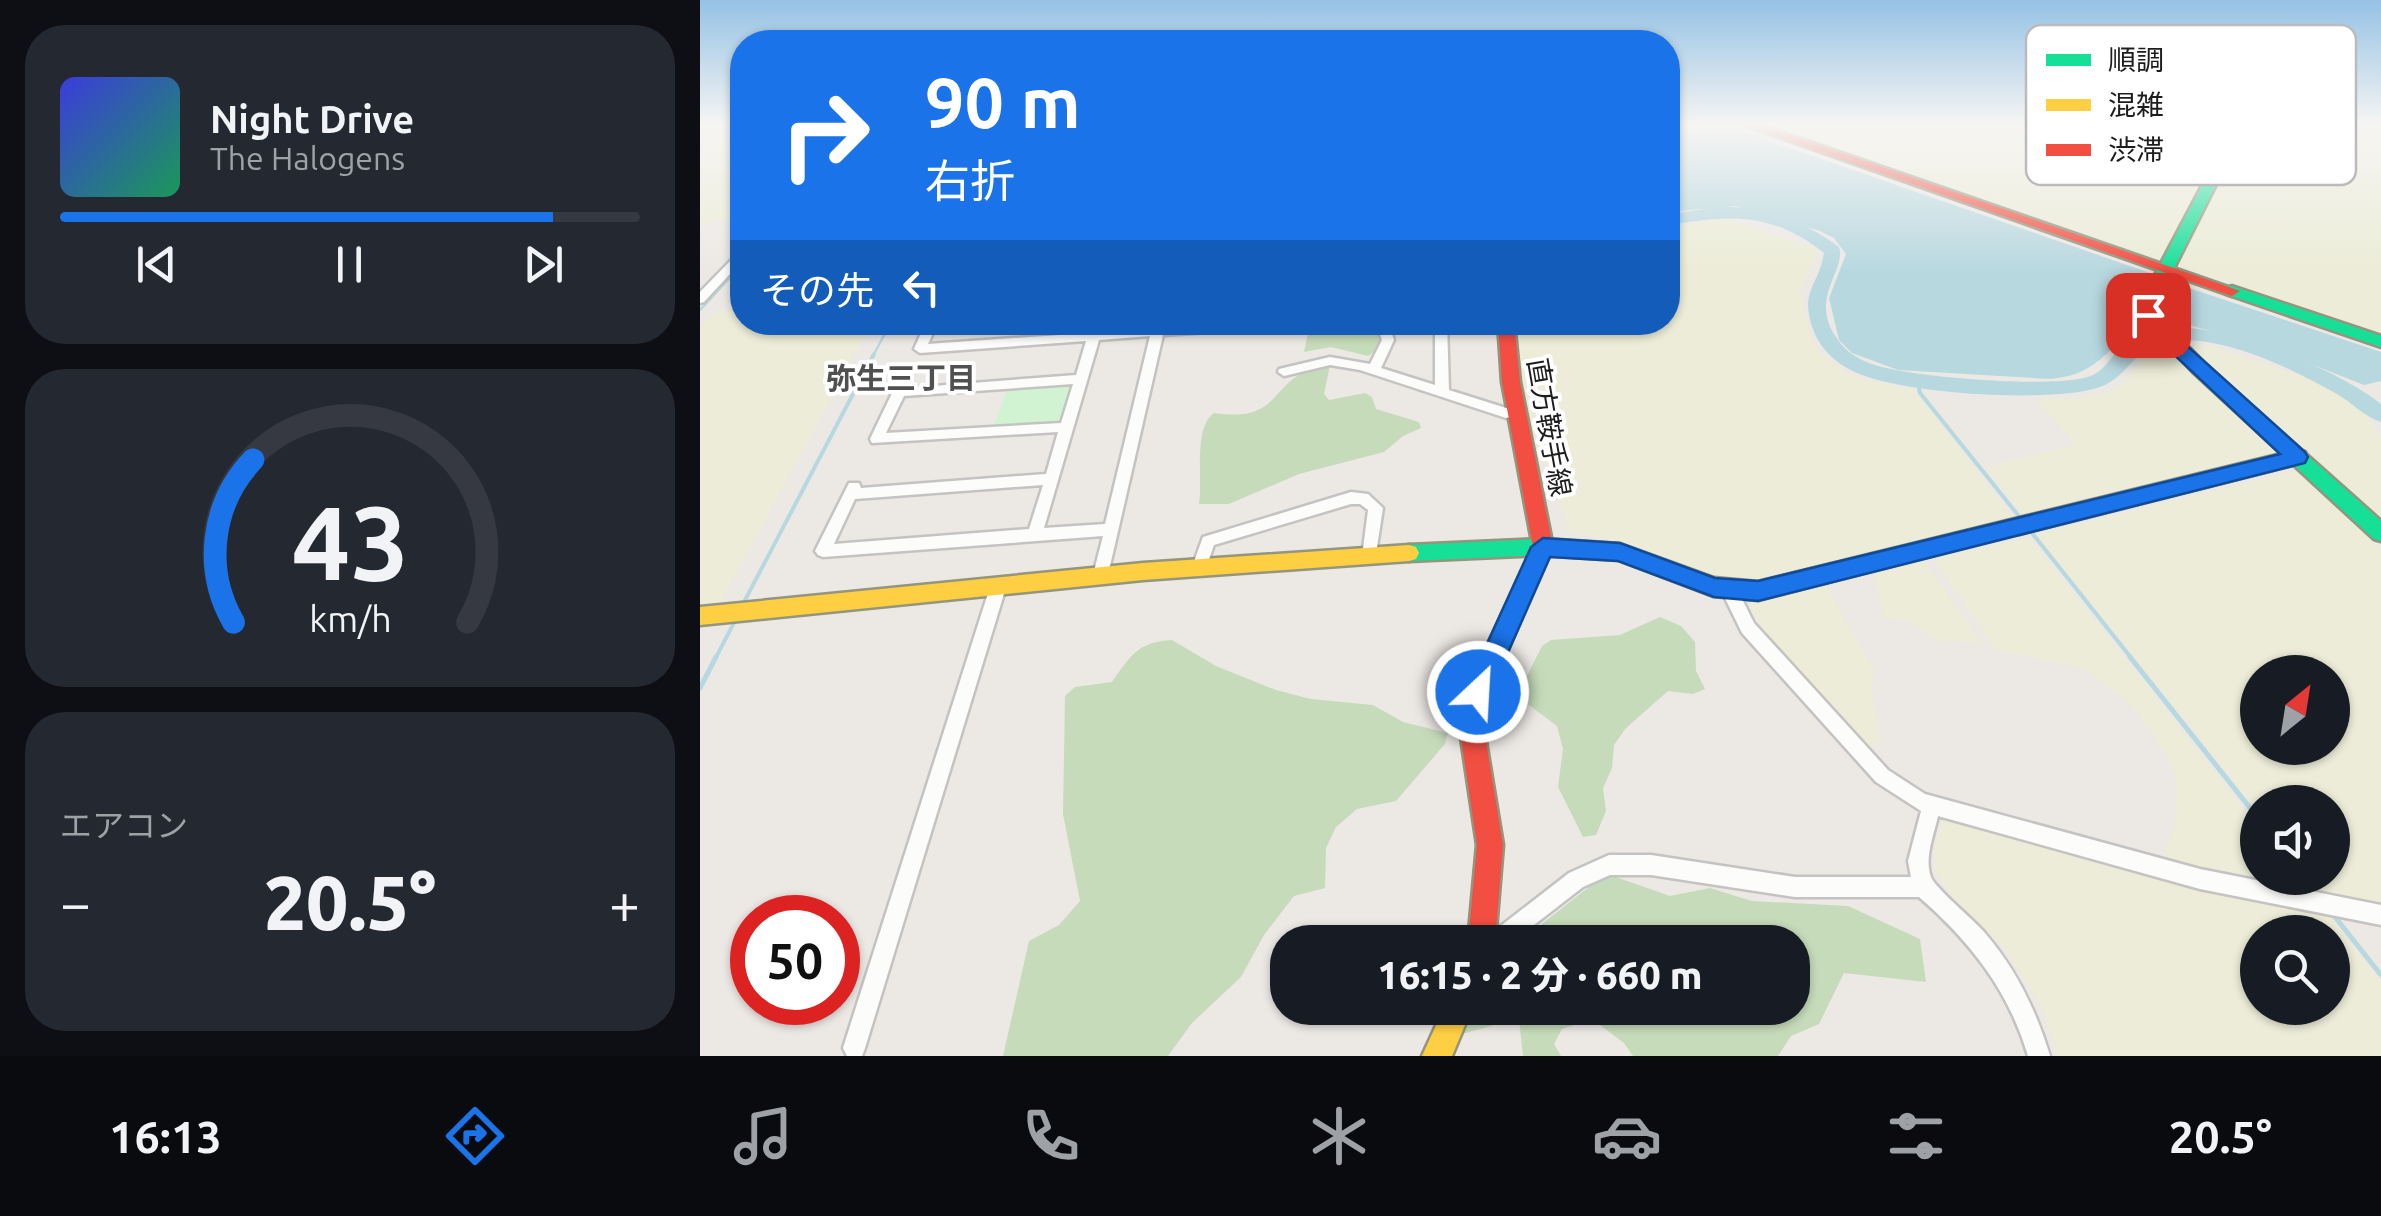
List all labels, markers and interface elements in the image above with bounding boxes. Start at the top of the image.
legend [2026,25,2356,185]
text: 順調 [2108,44,2164,75]
text: 90 m [925,63,1081,141]
icon: right [760,70,890,200]
text: 混雑 [2108,89,2164,120]
text: Night Drive [210,98,414,140]
text: 渋滞 [2108,134,2164,165]
text: The Halogens [210,140,405,176]
text: 右折 [925,155,1015,206]
icon: previous [129,237,184,292]
icon: pause [322,237,377,292]
icon: next [516,237,571,292]
icon: left [894,260,949,315]
text: その先 [760,269,874,311]
pin [2106,273,2191,358]
icon: arrive [2121,288,2176,343]
street label: 直方鞍手線 [1523,355,1577,499]
district label: 弥生三丁目 [826,361,976,395]
text: 43 [291,483,409,600]
text: km/h [309,599,391,639]
position arrow [1426,640,1530,744]
north arrow [2240,655,2350,765]
map controls [2240,655,2350,1025]
button: sound [2240,785,2350,895]
text: エアコン [60,807,188,843]
text: 20.5° [264,860,436,944]
text: − [60,872,91,933]
text: + [609,872,640,933]
speed limit sign: 50 [730,895,860,1025]
button: search [2240,915,2350,1025]
text: 16:15 · 2 分 · 660 m [1378,954,1702,996]
icon: directions [440,1101,510,1171]
icon: music [728,1101,798,1171]
icon: phone [1016,1101,1086,1171]
icon: climate [1304,1101,1374,1171]
icon: car [1592,1101,1662,1171]
icon: filters [1881,1101,1951,1171]
text: 16:13 [109,1111,222,1162]
text: 20.5° [2169,1111,2272,1162]

